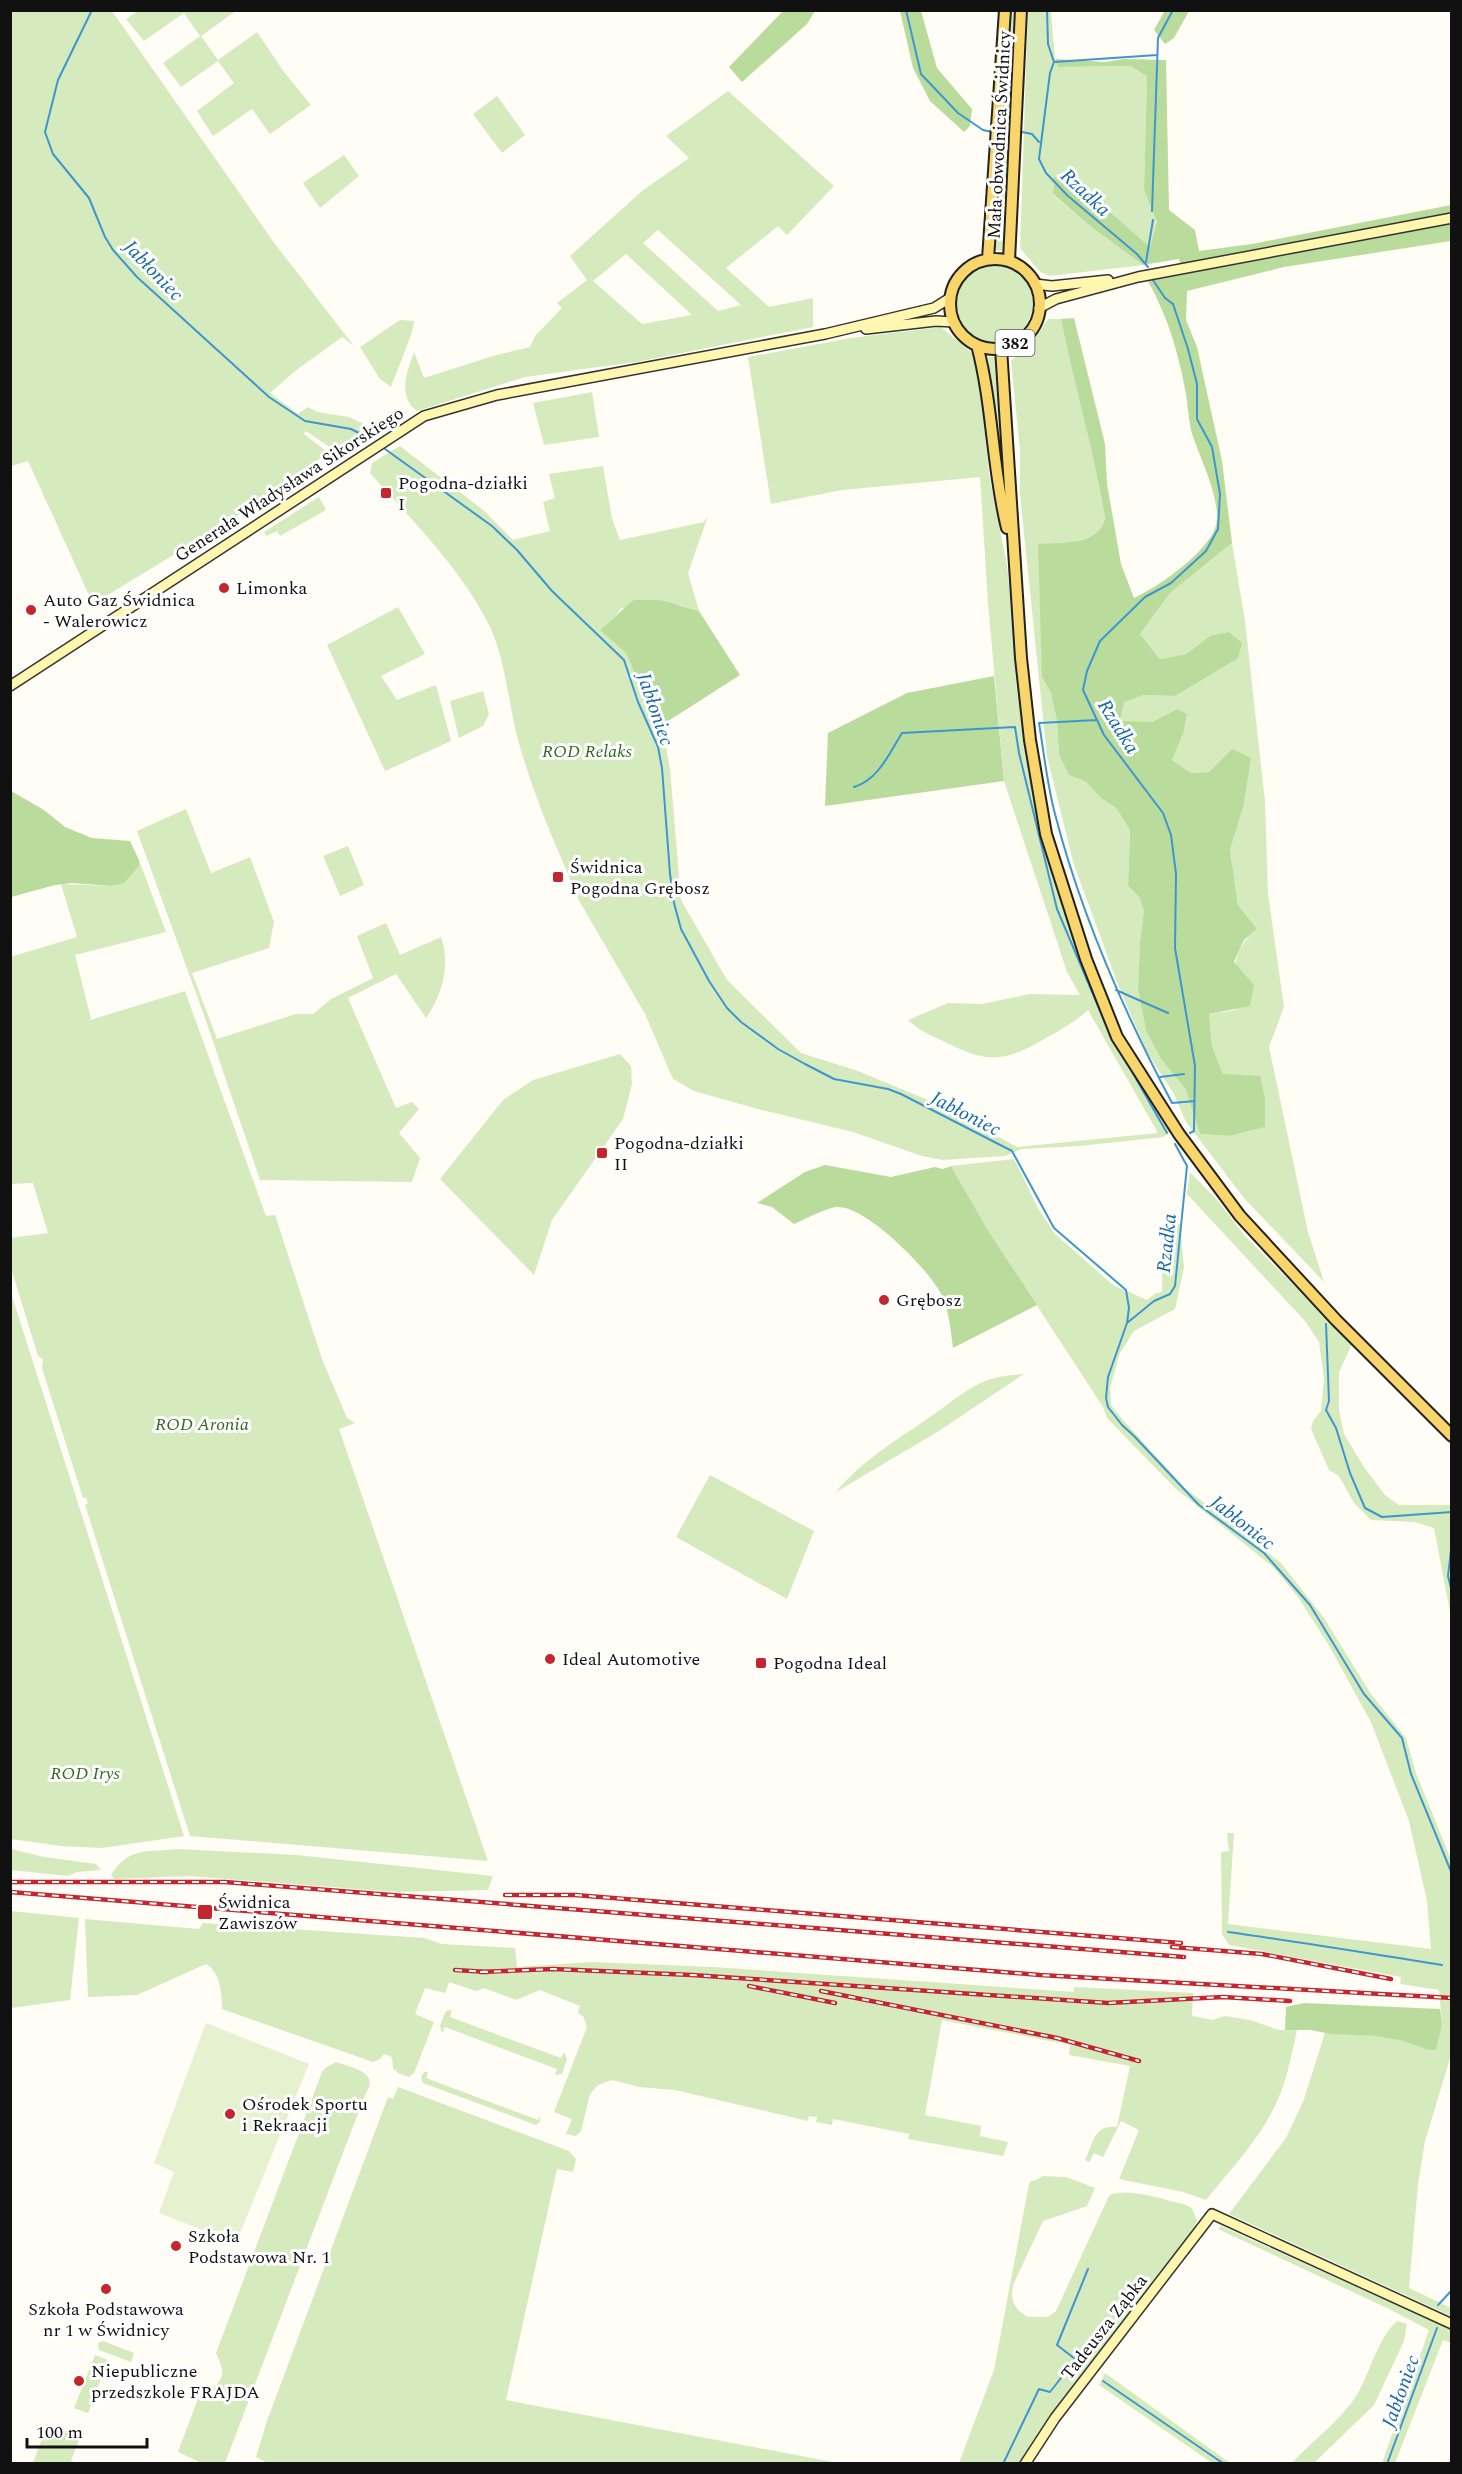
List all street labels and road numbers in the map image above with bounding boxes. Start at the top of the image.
street label: Mała obwodnica Świdnicy [981,29,1018,240]
road number: 382 [996,330,1034,356]
street label: Generała Władysława Sikorskiego [169,400,409,569]
street label: Tadeusza Ząbka [1054,2269,1154,2386]

